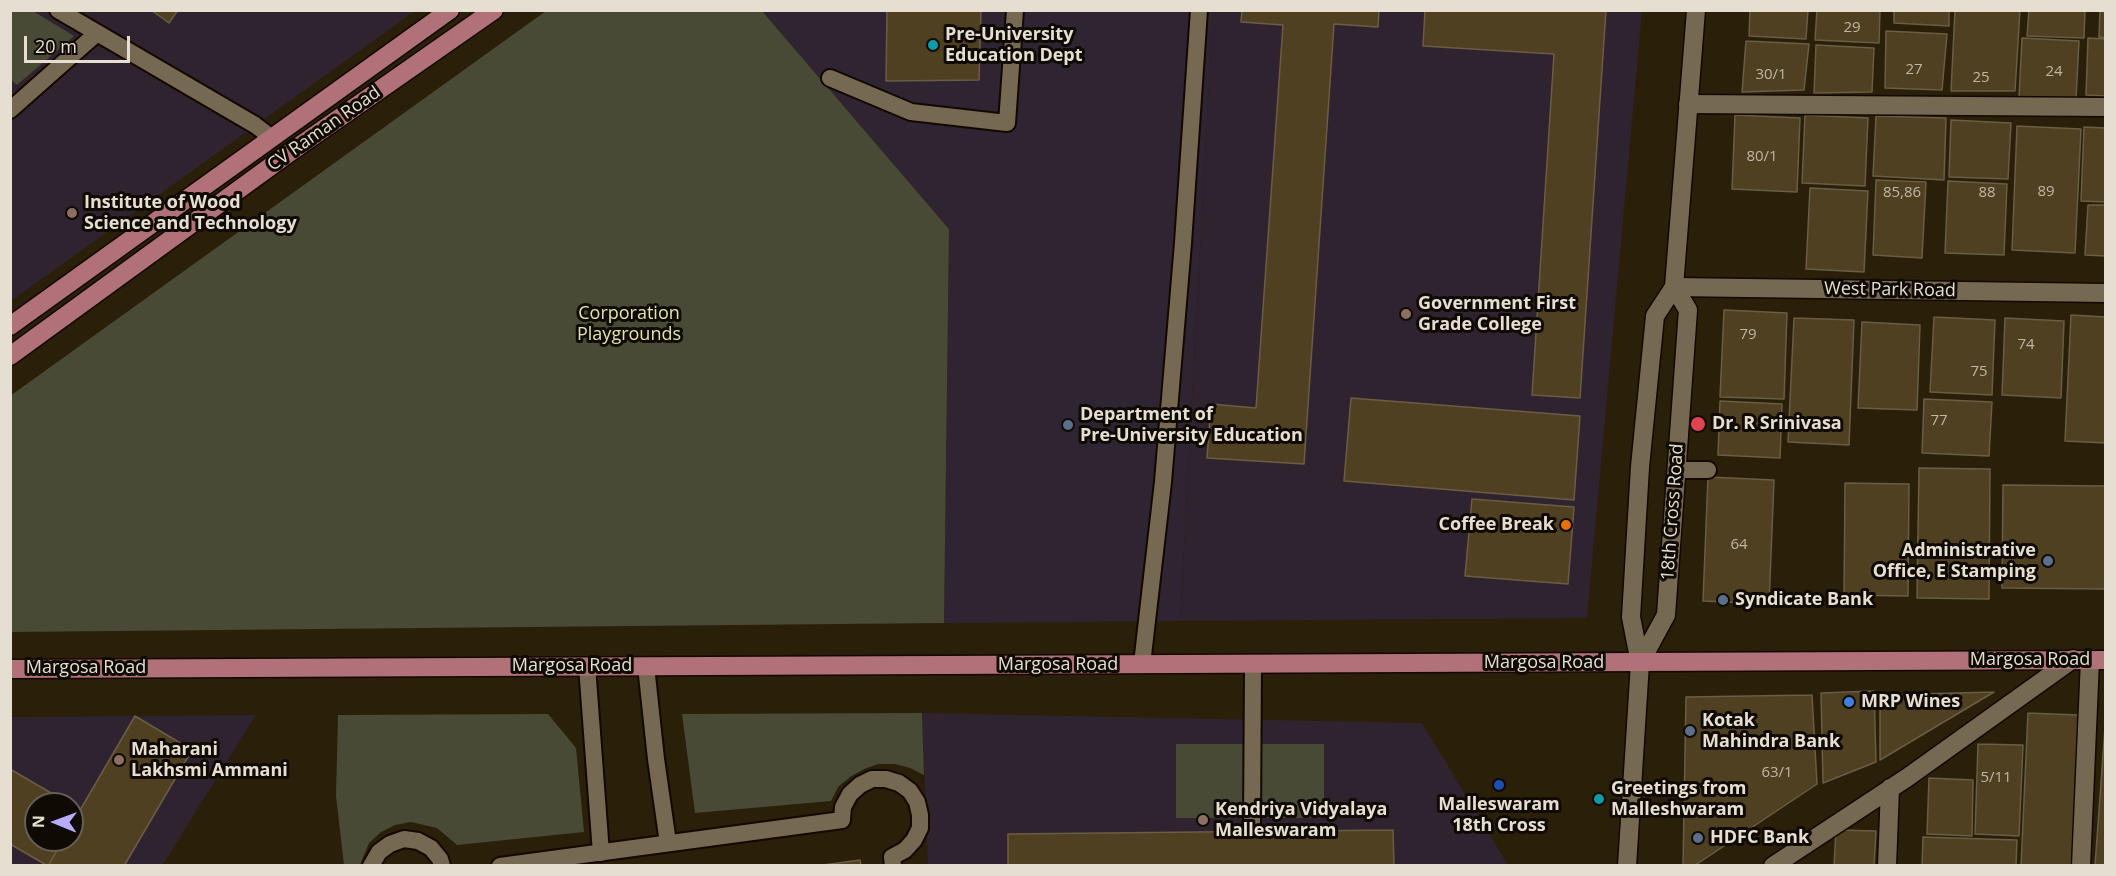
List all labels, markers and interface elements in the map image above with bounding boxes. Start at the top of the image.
house number: 29 [1843,19,1861,37]
scale bar [27,24,134,62]
place label: Pre-University Education Dept [945,24,1083,66]
text: 20 m [35,34,77,58]
marker: Pre-University Education Dept [926,38,940,52]
house number: 27 [1905,61,1923,79]
house number: 24 [2045,63,2063,81]
house number: 30/1 [1755,66,1787,84]
house number: 25 [1972,69,1990,87]
street label: CV Raman Road [263,82,385,176]
house number: 80/1 [1746,148,1778,166]
house number: 89 [2037,183,2055,201]
house number: 85,86 [1883,184,1921,202]
house number: 88 [1978,184,1996,202]
place label: Institute of Wood Science and Technology [84,192,297,234]
marker: Institute of Wood Science and Technology [65,206,79,220]
street label: West Park Road [1824,278,1956,302]
place label: Government First Grade College [1418,293,1576,336]
park label: Corporation Playgrounds [577,303,681,346]
marker: Government First Grade College [1399,307,1413,321]
house number: 79 [1739,326,1757,344]
house number: 74 [2017,336,2035,354]
house number: 75 [1970,363,1988,381]
place label: Department of Pre-University Education [1080,404,1303,446]
house number: 77 [1930,412,1948,430]
place label: Dr. R Srinivasa [1712,413,1842,435]
marker: Dr. R Srinivasa [1689,415,1707,433]
marker: Department of Pre-University Education [1061,418,1075,432]
street label: 18th Cross Road [1657,443,1689,581]
place label: Coffee Break [1439,514,1554,536]
marker: Coffee Break [1559,518,1573,532]
house number: 64 [1730,536,1748,554]
place label: Administrative Office, E Stamping [1873,540,2036,582]
marker: Administrative Office, E Stamping [2041,554,2055,568]
place label: Syndicate Bank [1735,589,1873,611]
marker: Syndicate Bank [1716,593,1730,607]
street label: Margosa Road [1970,649,2090,671]
street label: Margosa Road [1484,652,1604,674]
street label: Margosa Road [998,654,1118,676]
street label: Margosa Road [512,655,632,677]
street label: Margosa Road [26,657,146,679]
place label: MRP Wines [1861,691,1960,713]
marker: MRP Wines [1842,695,1856,709]
place label: Kotak Mahindra Bank [1702,710,1840,752]
marker: Kotak Mahindra Bank [1683,724,1697,738]
place label: Maharani Lakhsmi Ammani [131,739,288,782]
marker: Maharani Lakhsmi Ammani [112,753,126,767]
house number: 63/1 [1761,764,1793,782]
house number: 5/11 [1980,769,2012,787]
marker: Malleswaram 18th Cross [1492,778,1506,792]
place label: Greetings from Malleshwaram [1611,778,1746,820]
north arrow [24,792,84,852]
marker: Greetings from Malleshwaram [1592,792,1606,806]
place label: Malleswaram 18th Cross [1438,794,1560,836]
place label: Kendriya Vidyalaya Malleswaram [1215,799,1387,842]
marker: Kendriya Vidyalaya Malleswaram [1196,813,1210,827]
text: N [27,815,49,828]
place label: HDFC Bank [1710,827,1809,849]
marker: HDFC Bank [1691,831,1705,845]

